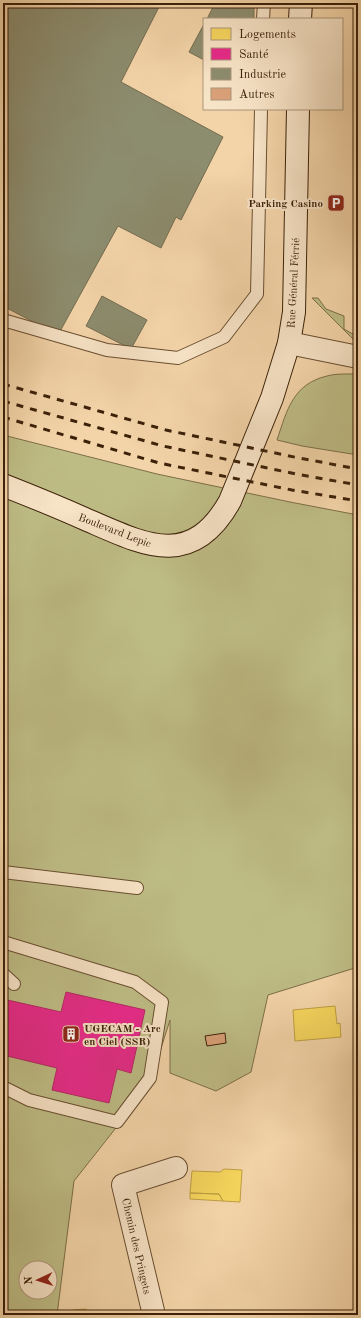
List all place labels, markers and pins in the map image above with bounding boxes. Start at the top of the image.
parking icon: Parking Casino [326,193,346,213]
place label: Parking Casino [248,199,323,210]
building icon: UGECAM - Arc en Ciel (SSR) [61,1024,81,1044]
place label: UGECAM - Arc en Ciel (SSR) [84,1024,161,1048]

